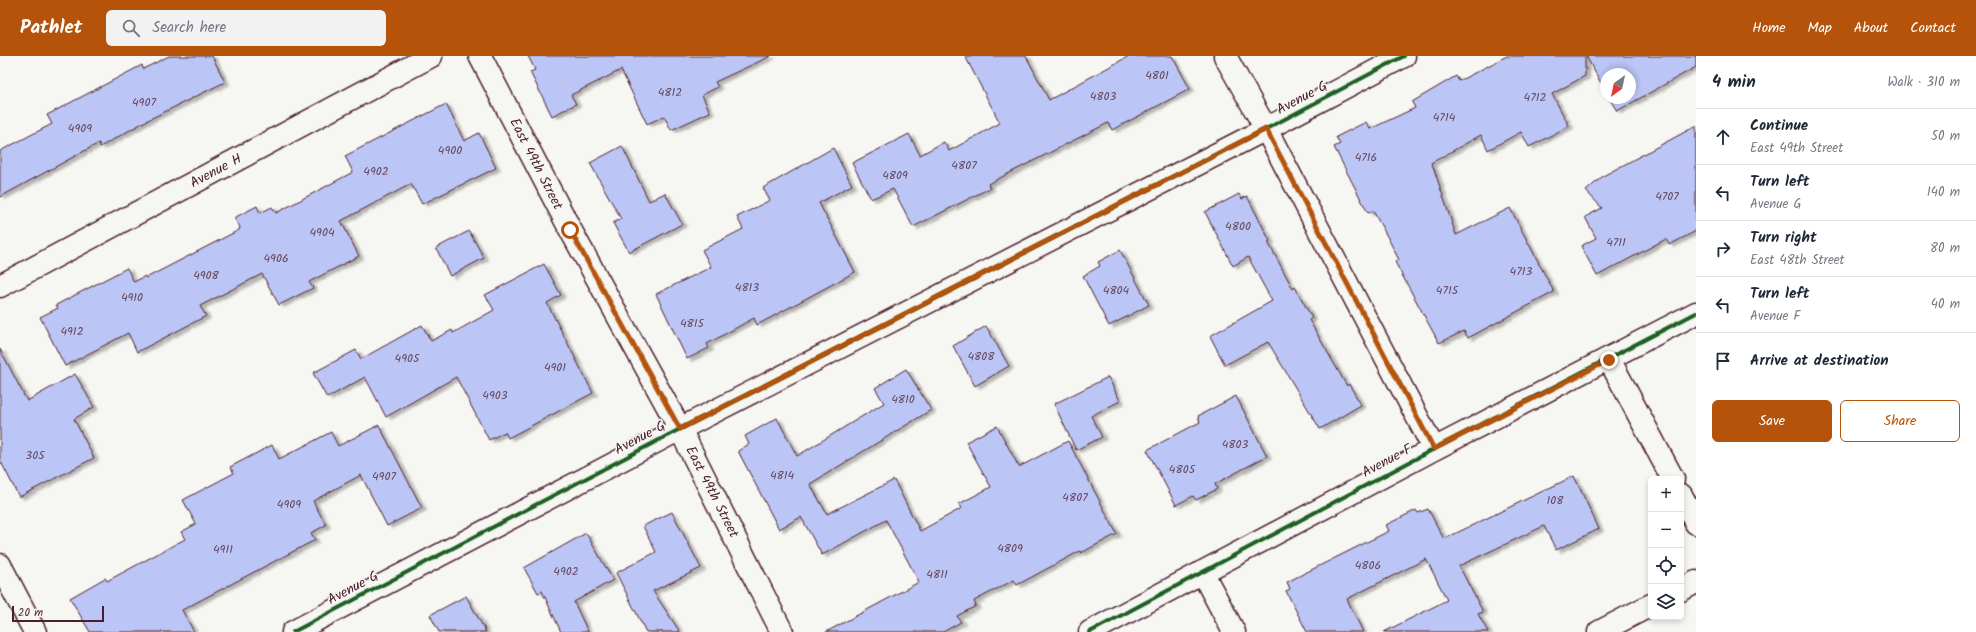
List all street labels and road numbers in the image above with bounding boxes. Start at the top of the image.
street label: Avenue G [1272,75,1332,121]
street label: East 49th Street [503,114,569,214]
street label: Avenue H [186,148,246,194]
street label: Avenue G [610,415,670,461]
street label: Avenue F [1358,438,1418,483]
street label: East 49th Street [679,442,745,542]
street label: Avenue G [323,565,383,611]

